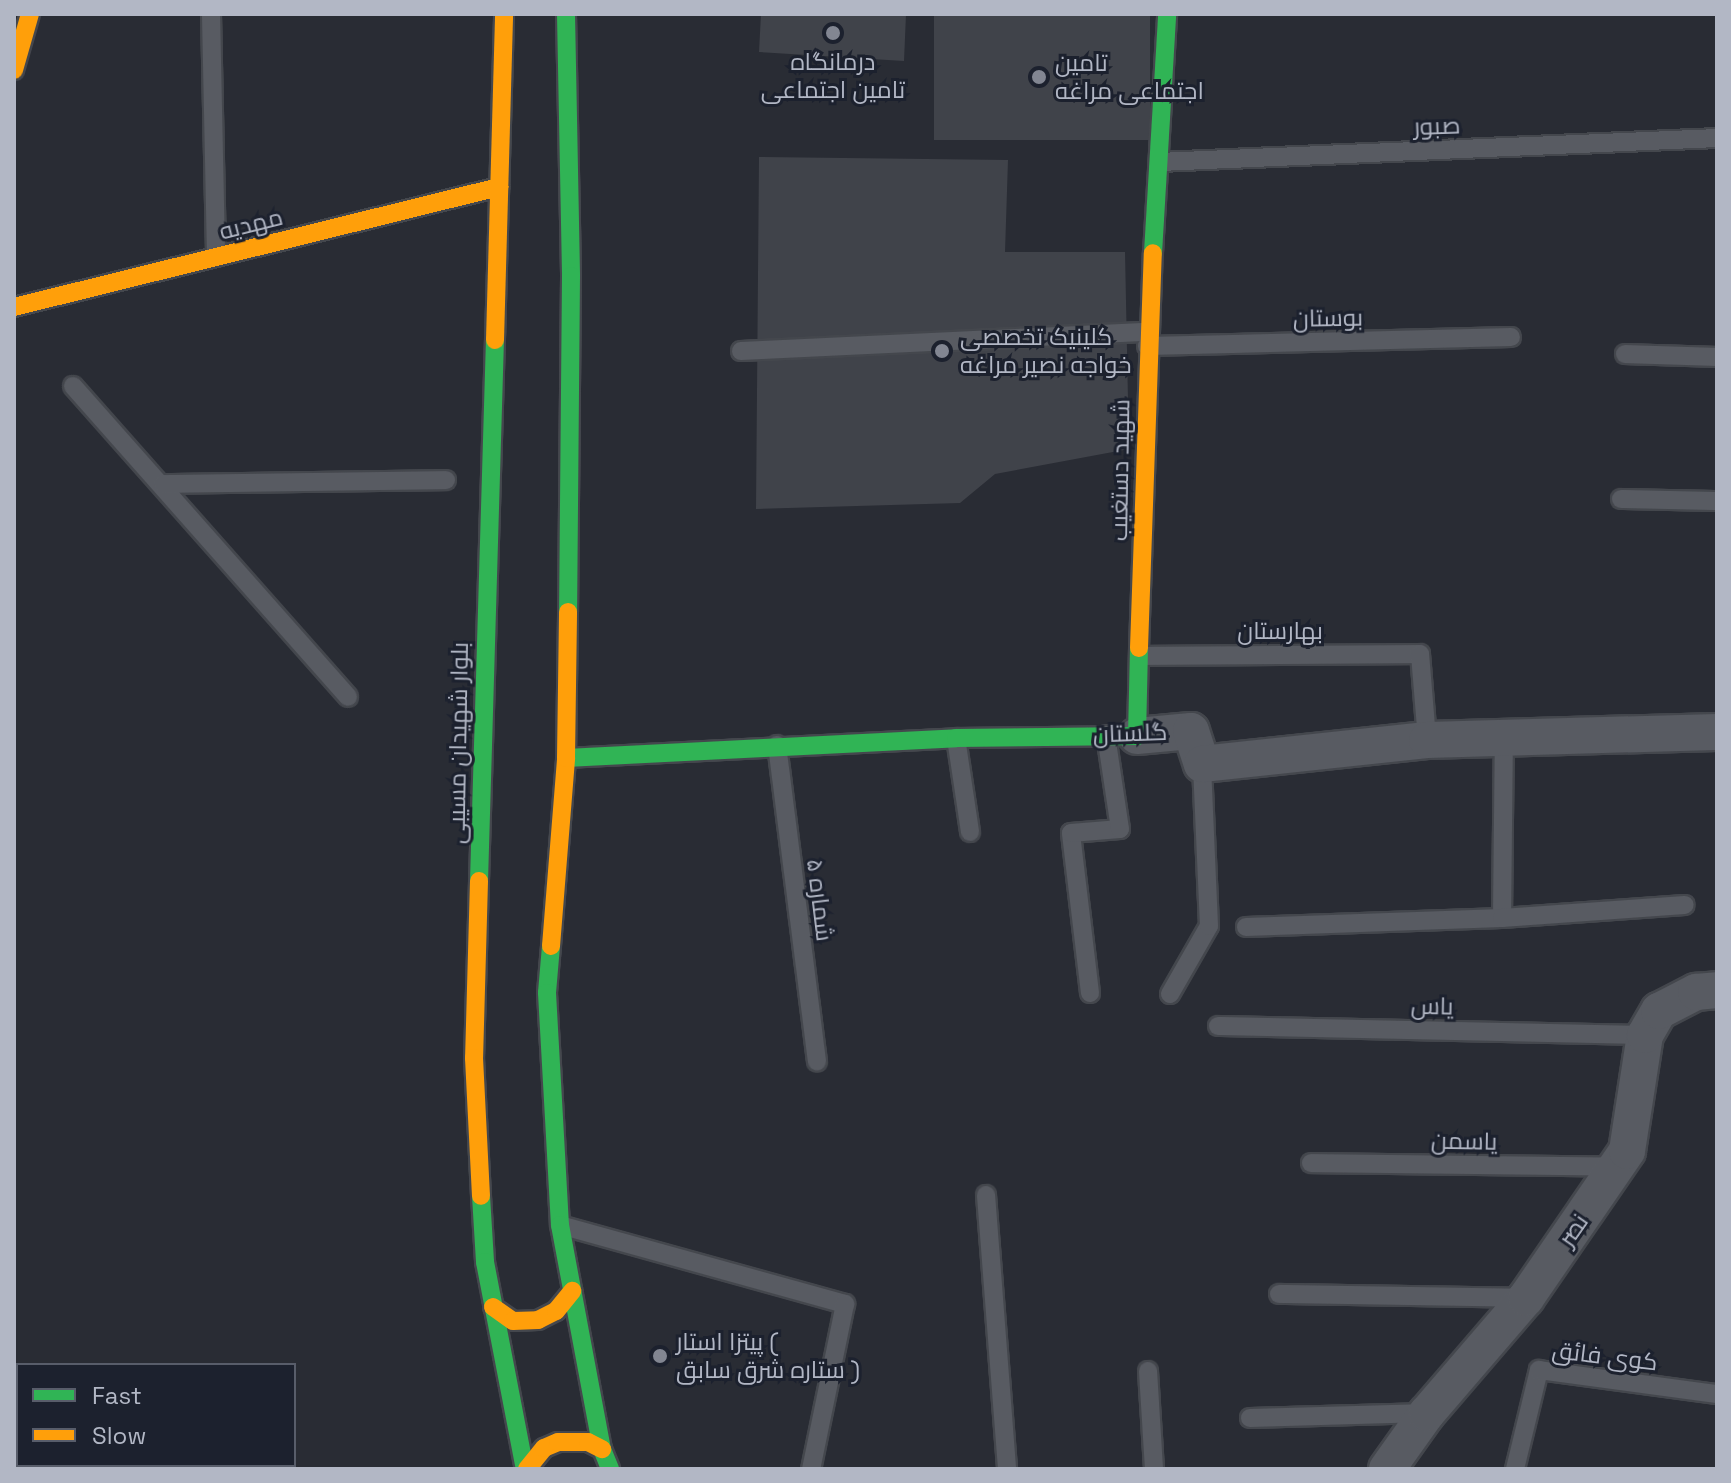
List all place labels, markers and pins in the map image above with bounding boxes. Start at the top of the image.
marker: درمانگاه تامین اجتماعی [822,22,844,44]
place label: درمانگاه تامین اجتماعی [761,48,905,104]
place label: تامین اجتماعی مراغه [1055,49,1204,105]
marker: تامین اجتماعی مراغه [1030,68,1048,86]
place label: کلینیک تخصصی خواجه نصیر مراغه [960,323,1131,379]
marker: کلینیک تخصصی خواجه نصیر مراغه [931,340,953,362]
place label: پیتزا استار ( ستاره شرق سابق ) [676,1328,860,1384]
marker: پیتزا استار ( ستاره شرق سابق ) [651,1347,669,1365]

